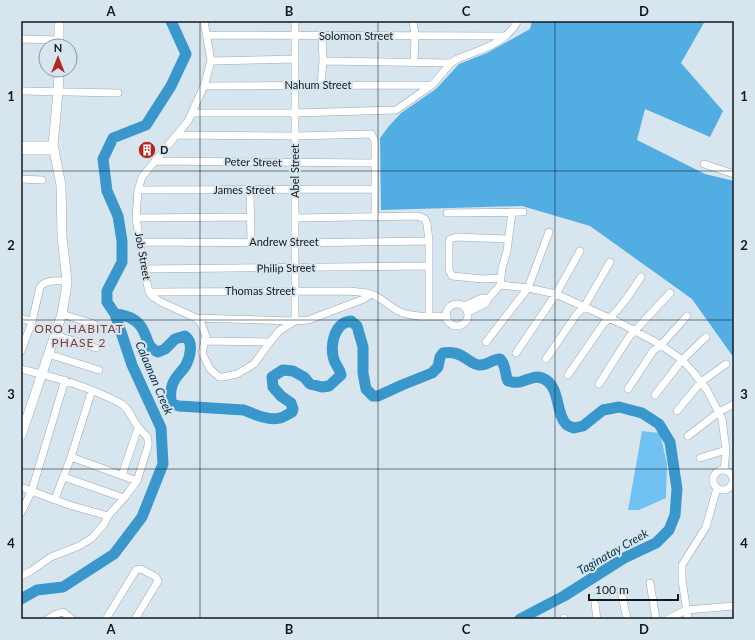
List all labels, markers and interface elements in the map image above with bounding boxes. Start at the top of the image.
text: A [105,3,116,19]
text: B [285,3,294,19]
text: C [462,3,471,19]
text: D [639,3,649,19]
street label: Solomon Street [319,29,393,42]
north arrow [38,38,78,78]
text: N [54,41,62,54]
street label: Nahum Street [285,78,351,91]
text: 1 [7,88,15,104]
text: 1 [740,88,748,104]
building icon: D [137,140,157,160]
place label: D [160,143,168,156]
street label: Abel Street [288,144,301,198]
street label: Peter Street [224,155,282,169]
street label: James Street [213,183,275,196]
street label: Job Street [133,231,154,281]
street label: Andrew Street [249,235,319,248]
text: 2 [7,237,15,253]
text: 2 [740,237,748,253]
street label: Philip Street [257,260,315,275]
street label: Thomas Street [225,284,295,297]
district label: ORO HABITAT PHASE 2 [34,321,124,350]
water label: Calaanan Creek [132,339,177,417]
text: 3 [7,386,15,402]
text: 3 [740,386,748,402]
water label: Taginatay Creek [575,525,651,578]
text: 4 [7,535,15,551]
text: 4 [740,535,748,551]
scale bar [589,576,678,602]
text: 100 m [595,582,629,597]
text: A [105,621,116,637]
text: B [285,621,294,637]
text: C [462,621,471,637]
text: D [639,621,649,637]

